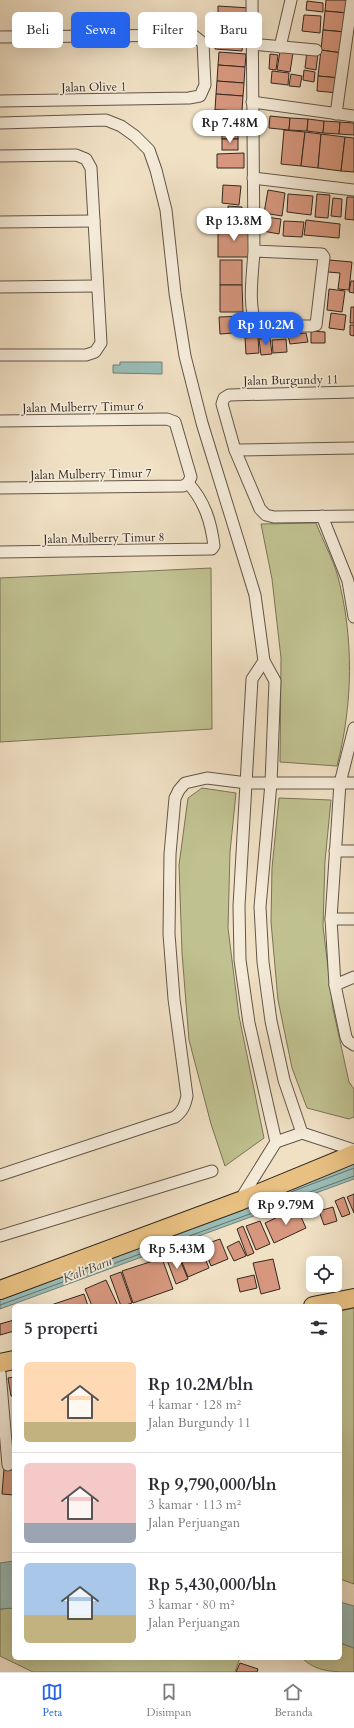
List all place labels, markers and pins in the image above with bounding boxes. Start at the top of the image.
pin: Rp 7.48M [189,110,271,144]
pin: Rp 13.8M [193,208,275,242]
pin: Rp 10.2M [225,312,307,346]
pin: Rp 9.79M [245,1192,327,1226]
pin: Rp 5.43M [136,1236,218,1270]

